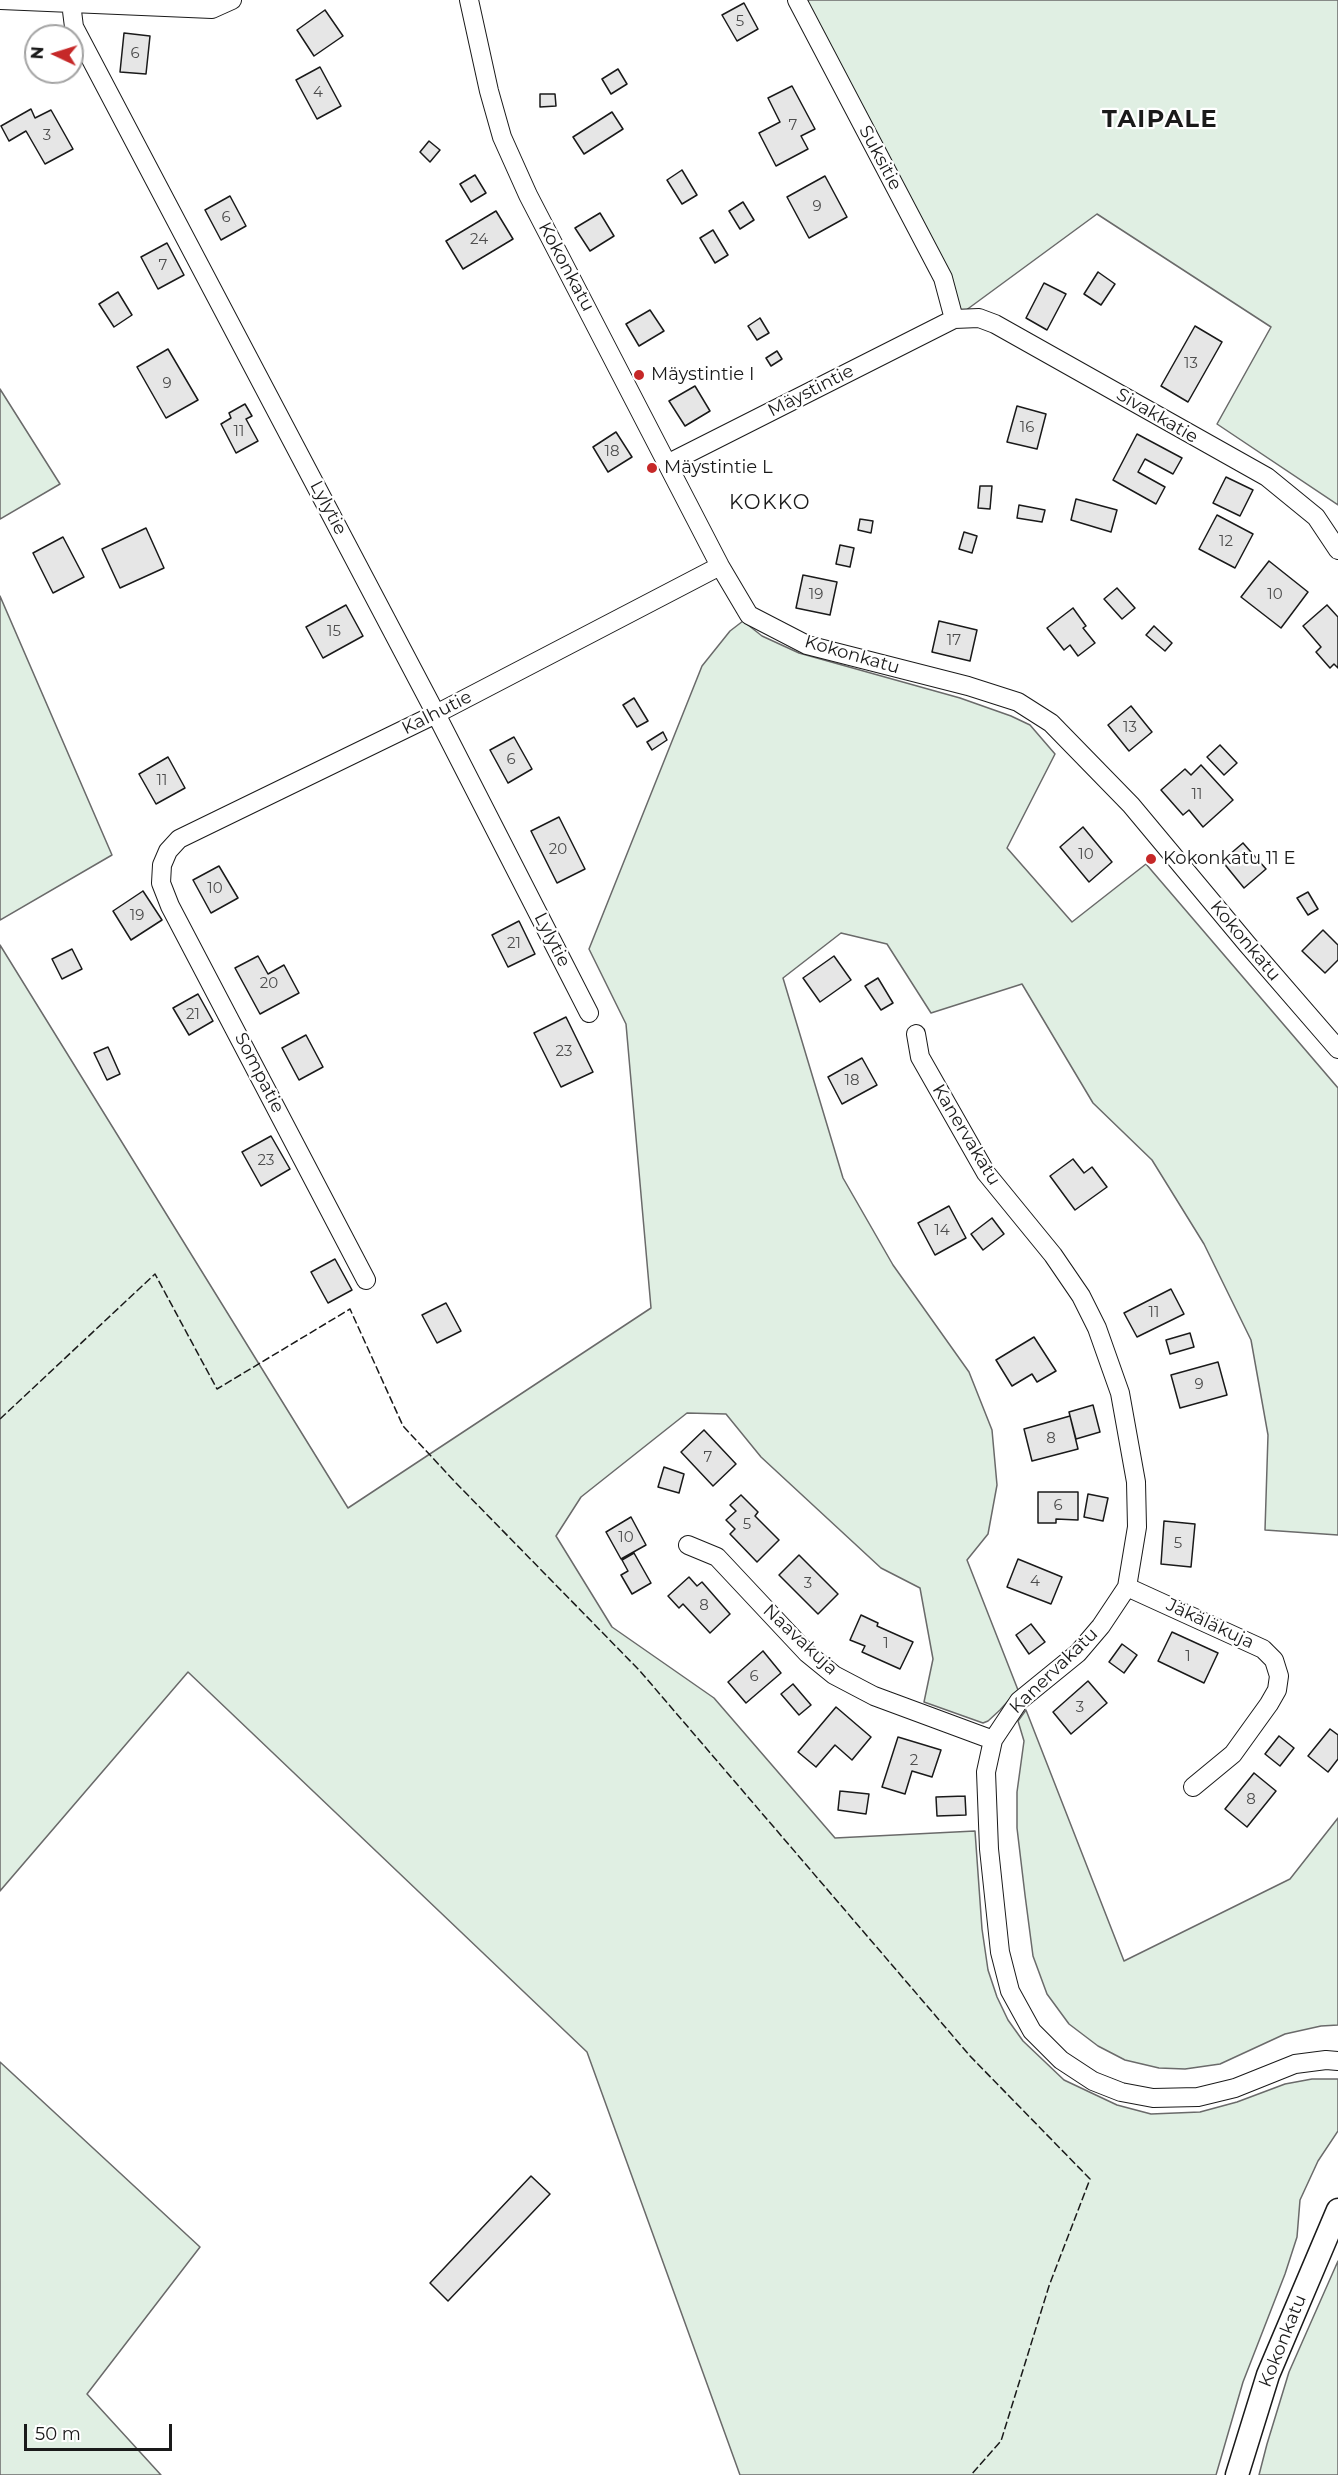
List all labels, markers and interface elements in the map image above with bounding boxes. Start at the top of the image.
house number: 5 [736,13,744,31]
north arrow [24,24,84,84]
house number: 6 [130,45,140,63]
text: N [28,46,47,60]
house number: 4 [313,84,323,102]
district label: TAIPALE [1102,106,1218,134]
house number: 7 [789,117,797,135]
street label: Suksitie [854,122,906,194]
house number: 3 [43,127,51,145]
house number: 9 [812,198,822,216]
house number: 6 [221,209,231,227]
street label: Kokonkatu [533,219,599,315]
house number: 24 [470,231,488,249]
house number: 7 [159,257,167,275]
house number: 13 [1184,355,1198,373]
street label: Mäystintie [765,360,857,422]
place label: Mäystintie I [651,364,754,386]
marker: Mäystintie I [632,368,646,382]
house number: 9 [162,375,172,393]
street label: Sivakkatie [1112,384,1202,448]
house number: 16 [1020,419,1034,437]
house number: 11 [234,423,244,441]
house number: 18 [605,443,619,461]
place label: Mäystintie L [664,457,773,479]
marker: Mäystintie L [645,461,659,475]
street label: Lylytie [305,477,351,539]
district label: KOKKO [729,491,811,515]
house number: 12 [1219,533,1233,551]
house number: 19 [809,586,823,604]
house number: 10 [1267,586,1283,604]
house number: 15 [327,623,341,641]
street label: Kokonkatu [802,631,902,679]
house number: 17 [947,632,961,650]
street label: Kalhutie [399,686,475,740]
house number: 13 [1123,719,1137,737]
house number: 6 [506,751,516,769]
house number: 11 [157,772,167,790]
house number: 11 [1192,786,1202,804]
house number: 20 [549,841,567,859]
house number: 10 [1078,846,1094,864]
place label: Kokonkatu 11 E [1163,848,1296,870]
marker: Kokonkatu 11 E [1144,852,1158,866]
house number: 10 [207,880,223,898]
street label: Kokonkatu [1205,896,1285,986]
house number: 19 [130,907,144,925]
street label: Lylytie [529,909,575,971]
house number: 21 [507,935,521,953]
house number: 20 [260,975,278,993]
house number: 21 [186,1006,200,1024]
street label: Sompatie [230,1029,288,1117]
house number: 23 [556,1043,572,1061]
house number: 18 [845,1072,859,1090]
street label: Kanervakatu [927,1080,1005,1190]
house number: 23 [258,1152,274,1170]
house number: 14 [934,1222,950,1240]
house number: 11 [1149,1304,1159,1322]
house number: 9 [1194,1376,1204,1394]
house number: 8 [1046,1430,1056,1448]
house number: 7 [704,1449,712,1467]
house number: 6 [1053,1497,1063,1515]
house number: 5 [743,1516,751,1534]
house number: 10 [618,1529,634,1547]
house number: 5 [1174,1535,1182,1553]
house number: 4 [1030,1573,1040,1591]
house number: 3 [804,1575,812,1593]
street label: Jäkäläkuja [1163,1594,1257,1654]
house number: 8 [699,1597,709,1615]
street label: Naavakuja [758,1600,842,1680]
street label: Kanervakatu [1005,1624,1103,1718]
house number: 1 [883,1635,889,1653]
house number: 1 [1185,1648,1191,1666]
house number: 6 [749,1668,759,1686]
house number: 3 [1076,1699,1084,1717]
house number: 2 [910,1752,918,1770]
house number: 8 [1246,1791,1256,1809]
street label: Kokonkatu [1255,2291,1311,2391]
scale bar [27,2412,176,2450]
text: 50 m [35,2423,81,2445]

